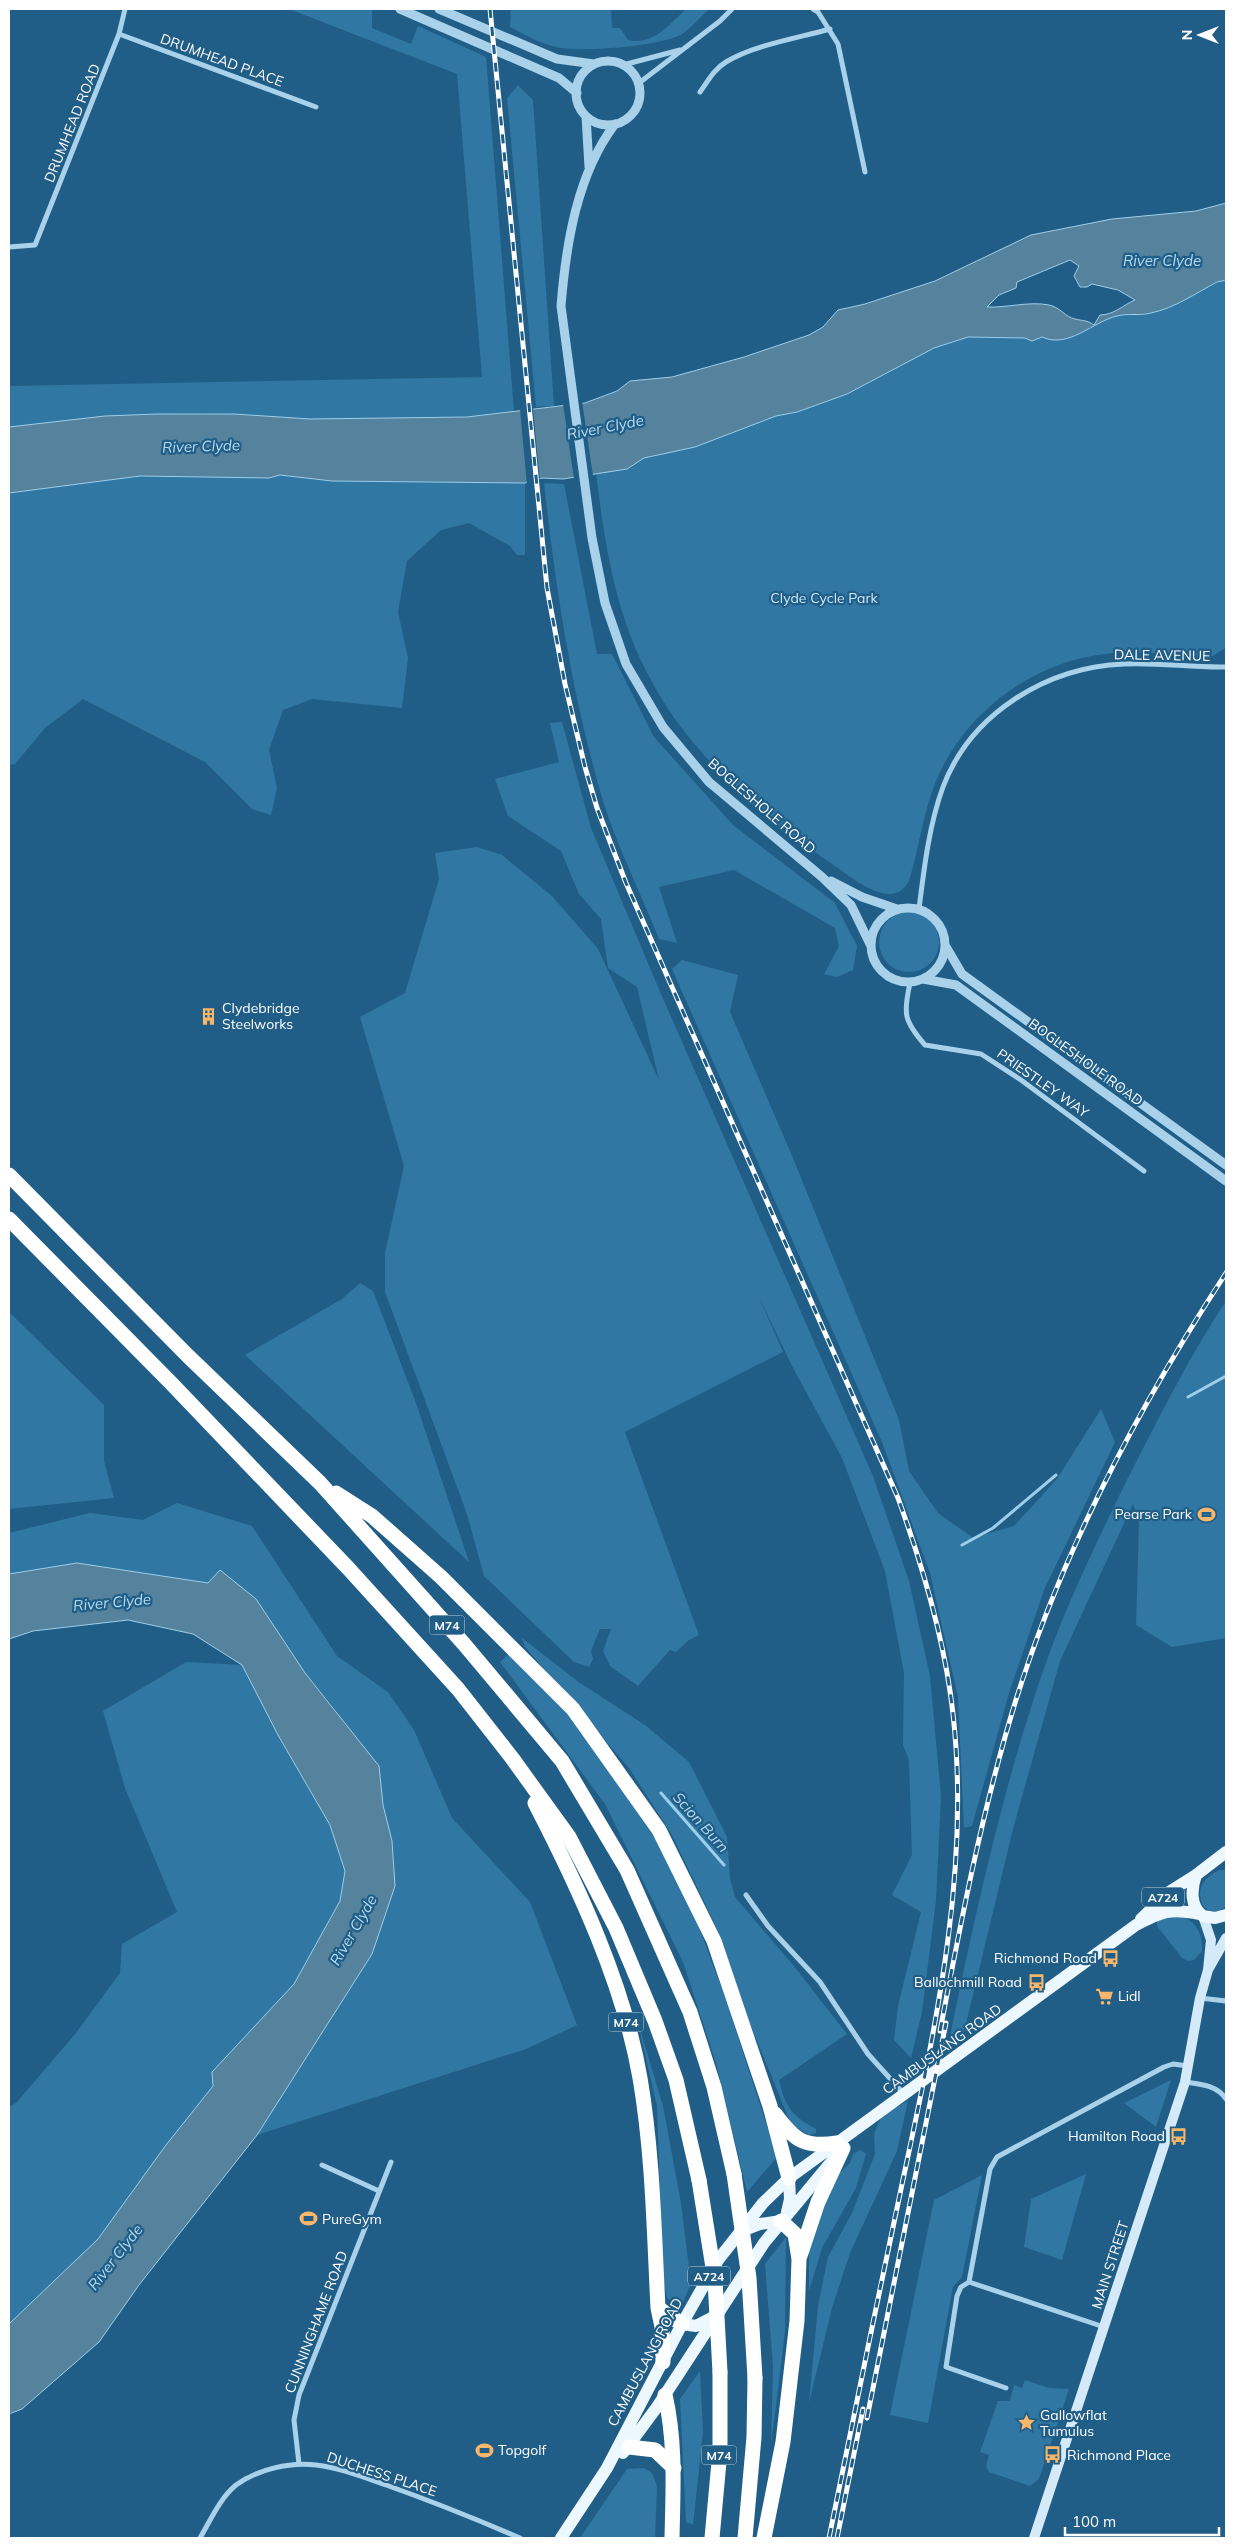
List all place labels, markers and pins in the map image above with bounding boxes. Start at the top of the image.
place label: Clydebridge Steelworks [222,999,300,1033]
building icon: Clydebridge Steelworks [198,1006,218,1026]
sports icon: Pearse Park [1196,1504,1216,1524]
place label: Pearse Park [1114,1505,1193,1523]
bus stop icon: Richmond Road [1101,1948,1121,1968]
place label: Richmond Road [994,1949,1097,1967]
bus stop icon: Ballochmill Road [1026,1972,1046,1992]
place label: Ballochmill Road [914,1973,1022,1991]
supermarket icon: Lidl [1094,1986,1114,2006]
place label: Lidl [1118,1987,1141,2005]
bus stop icon: Hamilton Road [1169,2126,1189,2146]
place label: Hamilton Road [1068,2127,1165,2145]
sports icon: PureGym [298,2209,318,2229]
place label: PureGym [322,2210,382,2228]
place label: Gallowflat Tumulus [1040,2406,1107,2440]
place icon: Gallowflat Tumulus [1016,2413,1036,2433]
sports icon: Topgolf [474,2440,494,2460]
place label: Topgolf [498,2441,547,2459]
bus stop icon: Richmond Place [1043,2445,1063,2465]
place label: Richmond Place [1067,2446,1171,2464]

